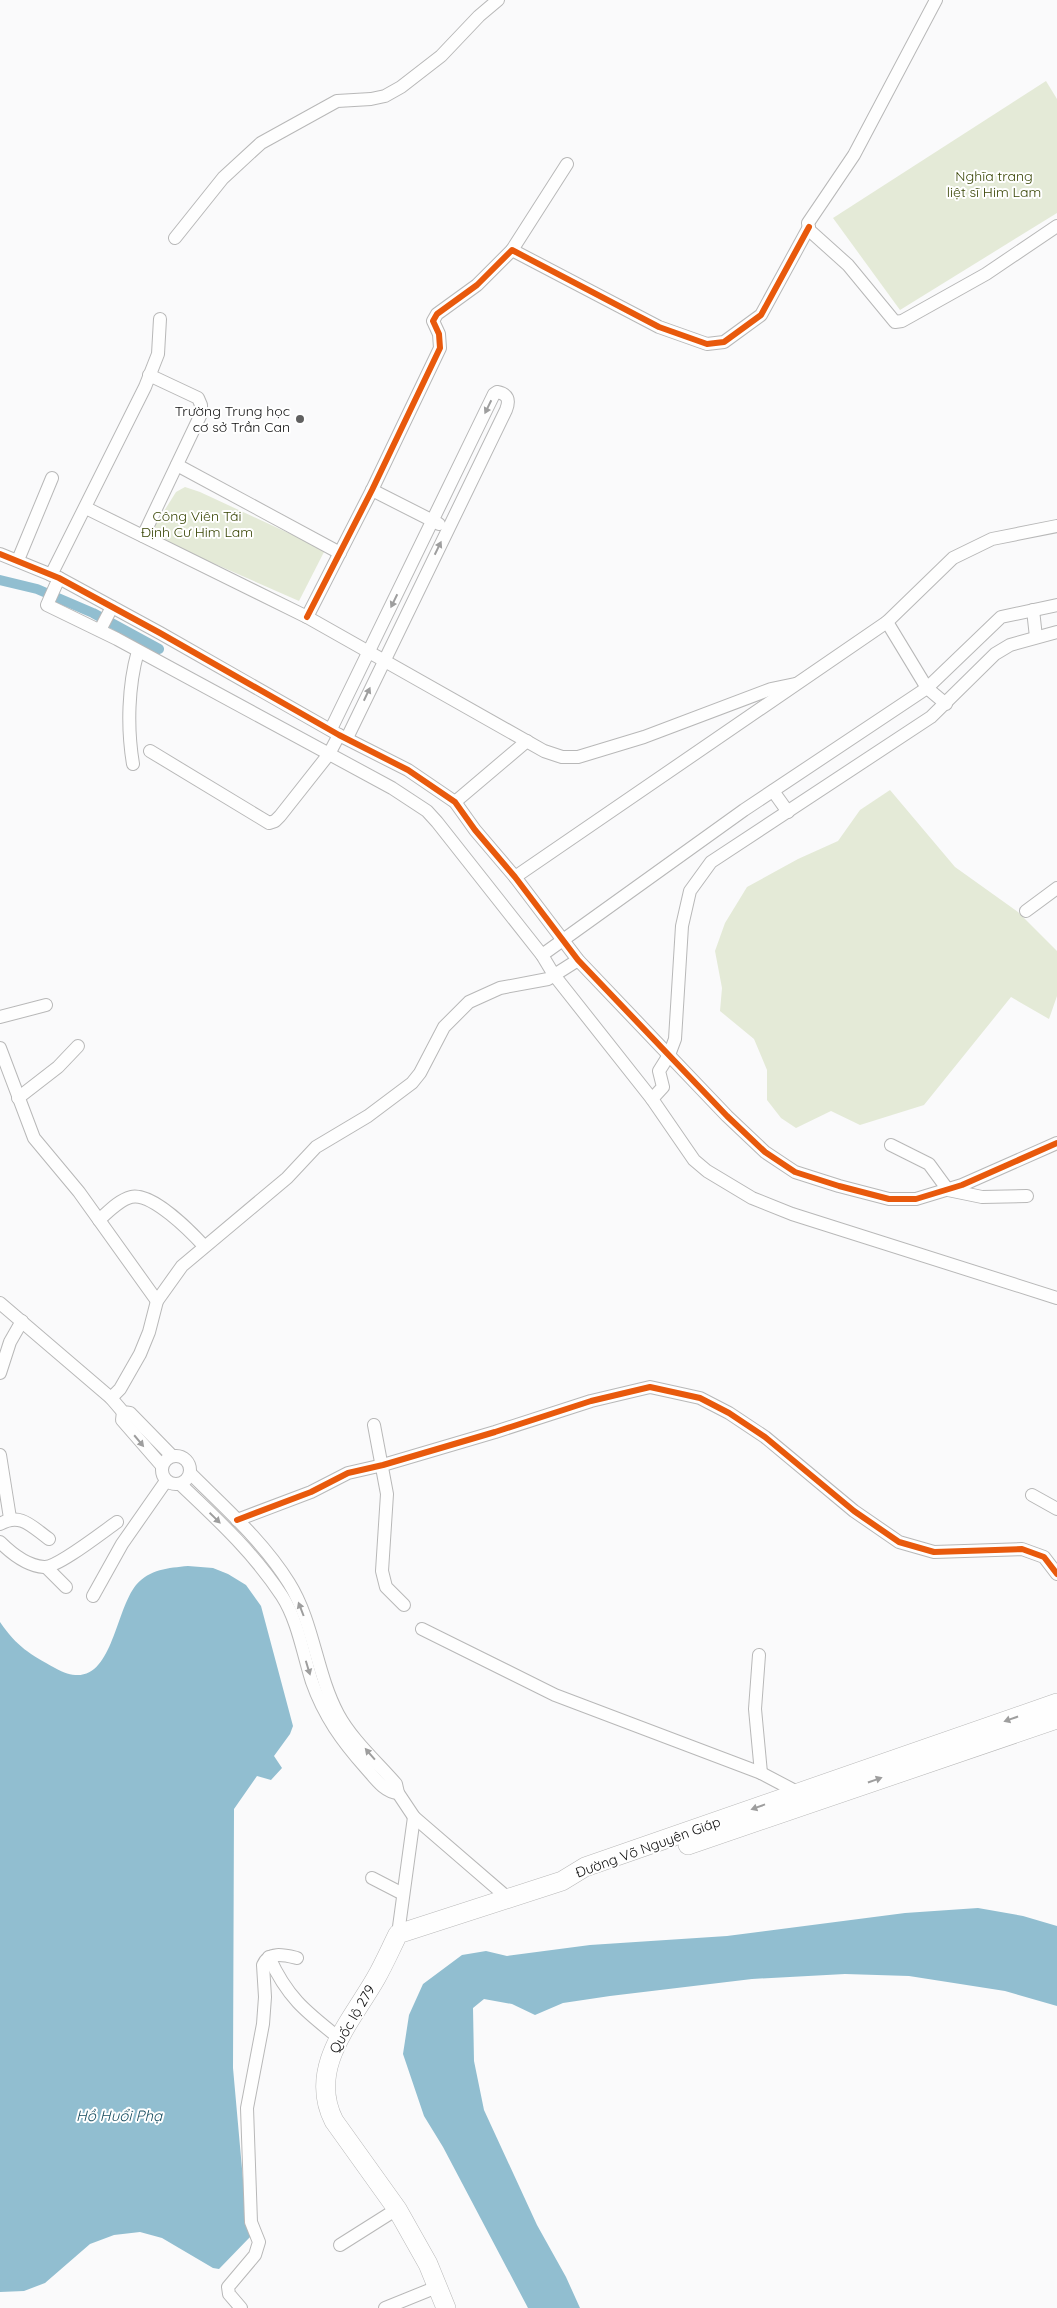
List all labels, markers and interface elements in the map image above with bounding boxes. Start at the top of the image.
park label: Nghĩa trang liệt sĩ Him Lam [947,167,1041,201]
one-way arrow [484,400,492,414]
place label: Trường Trung học cơ sở Trần Can [175,402,290,436]
marker: Trường Trung học cơ sở Trần Can [294,413,306,425]
park label: Công Viên Tái Định Cư Him Lam [141,507,253,541]
one-way arrow [434,541,442,555]
one-way arrow [390,593,398,608]
one-way arrow [363,687,371,701]
one-way arrow [133,1434,144,1447]
one-way arrow [209,1511,221,1523]
one-way arrow [297,1602,304,1617]
one-way arrow [304,1660,312,1675]
one-way arrow [1003,1715,1018,1723]
one-way arrow [364,1749,376,1761]
one-way arrow [868,1776,883,1784]
one-way arrow [751,1804,766,1811]
street label: Đường Võ Nguyên Giáp [573,1812,723,1882]
street label: Quốc lộ 279 [325,1981,379,2057]
water label: Hồ Huổi Phạ [76,2106,163,2125]

